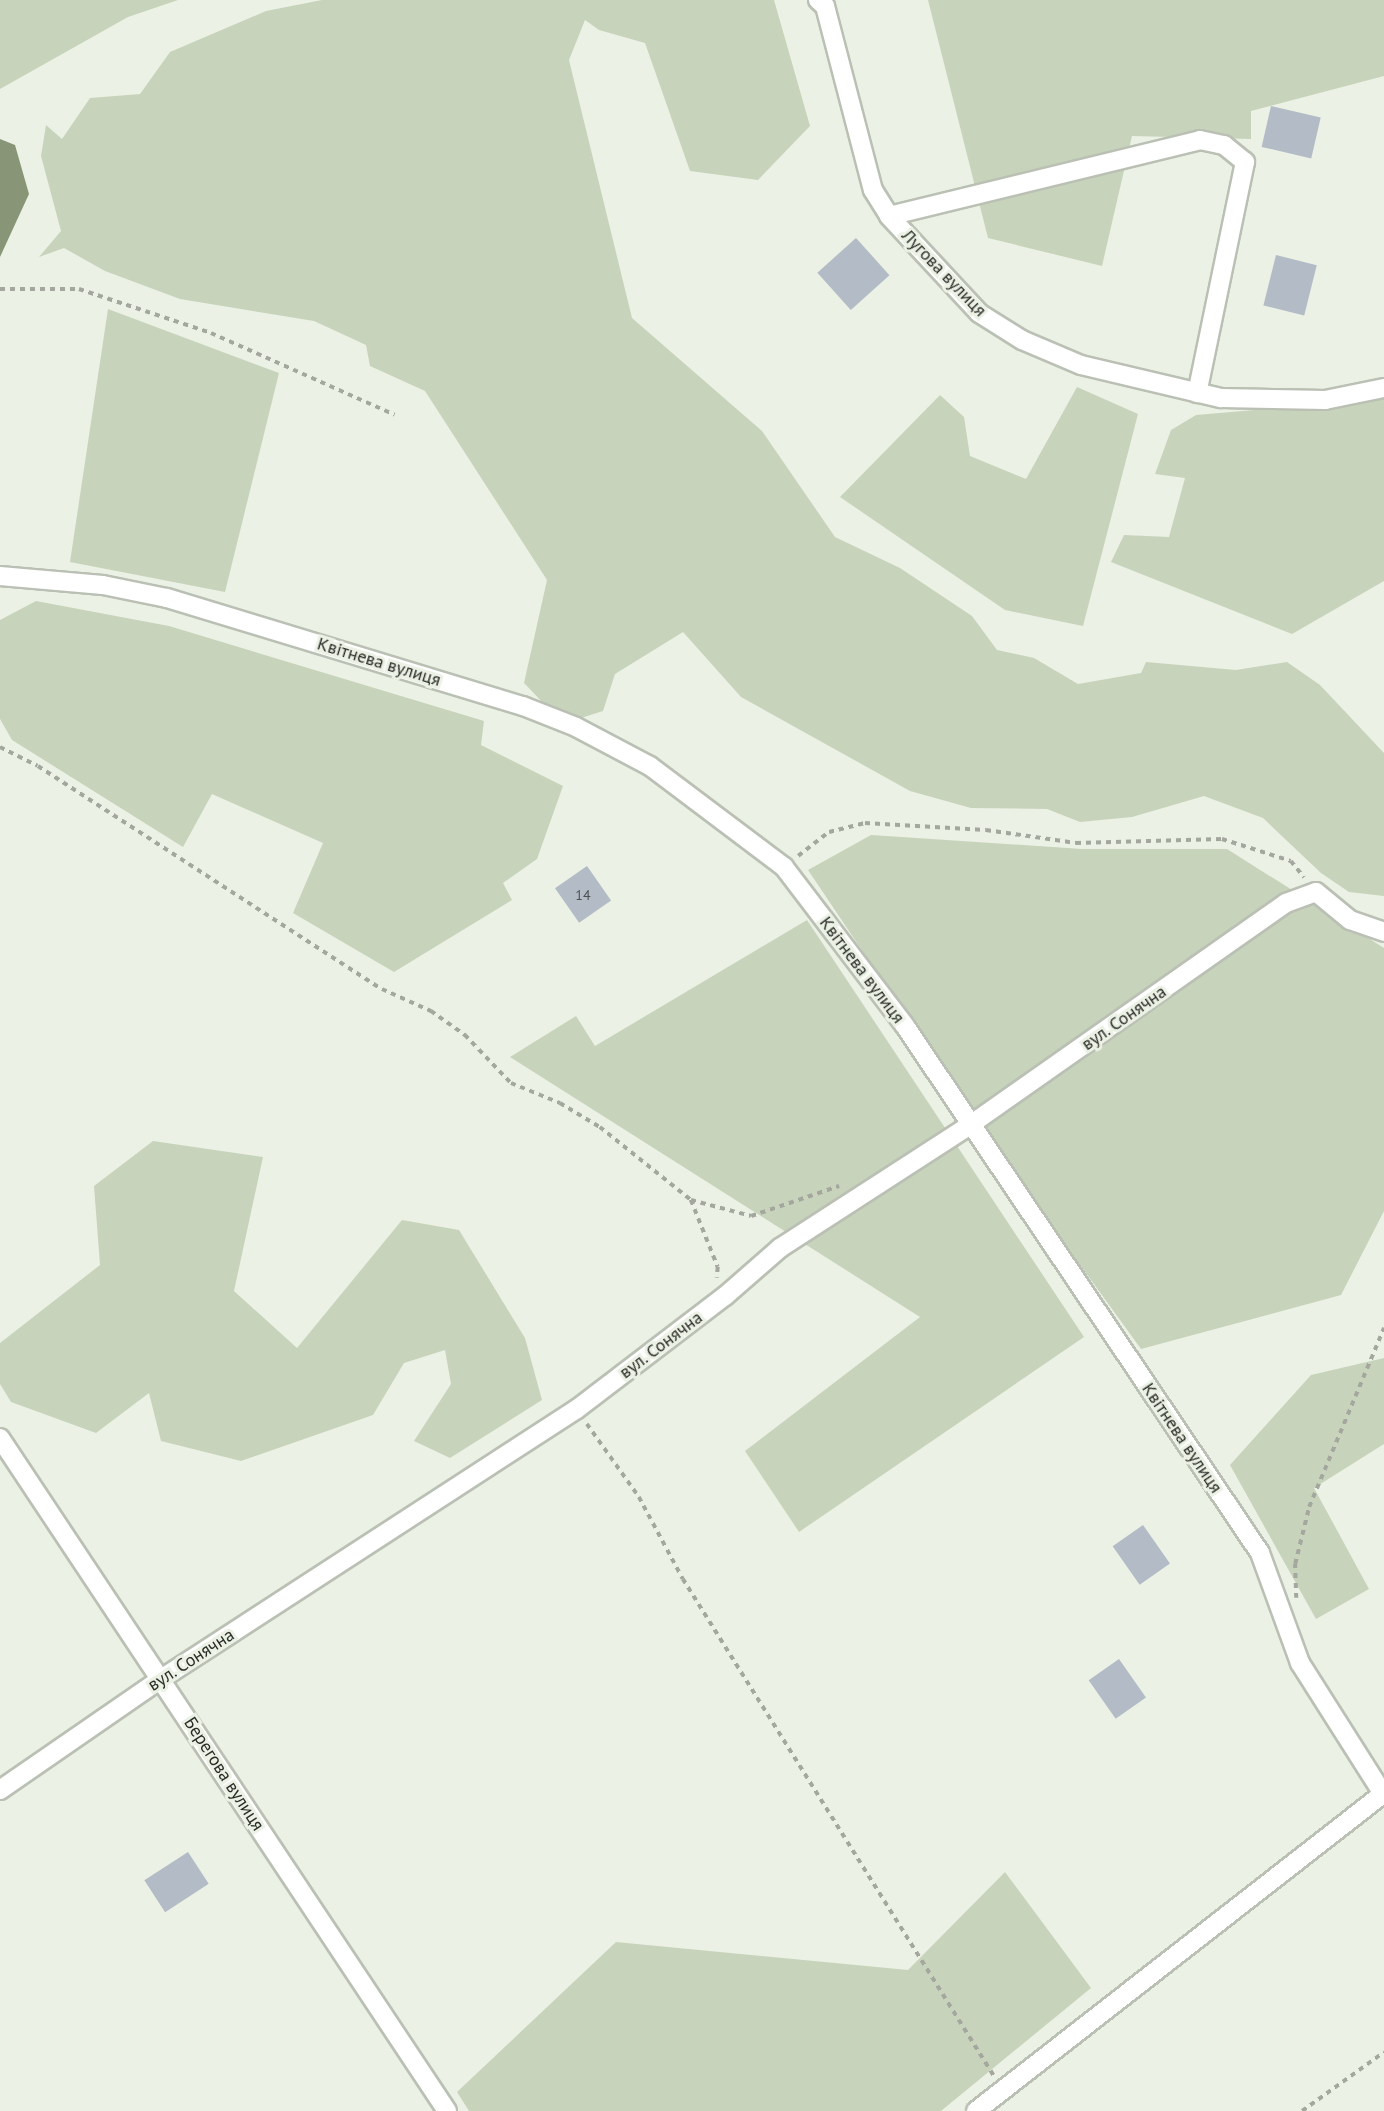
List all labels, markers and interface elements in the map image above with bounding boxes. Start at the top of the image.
street label: Лугова вулиця [897,225,991,321]
street label: Квітнева вулиця [315,633,443,691]
house number: 14 [575,887,591,903]
street label: Квітнева вулиця [815,912,909,1028]
street label: вул. Сонячна [1077,981,1171,1055]
street label: вул. Сонячна [615,1306,707,1384]
street label: Квітнева вулиця [1137,1379,1227,1497]
street label: вул. Сонячна [143,1624,239,1696]
street label: Берегова вулиця [179,1713,269,1835]

